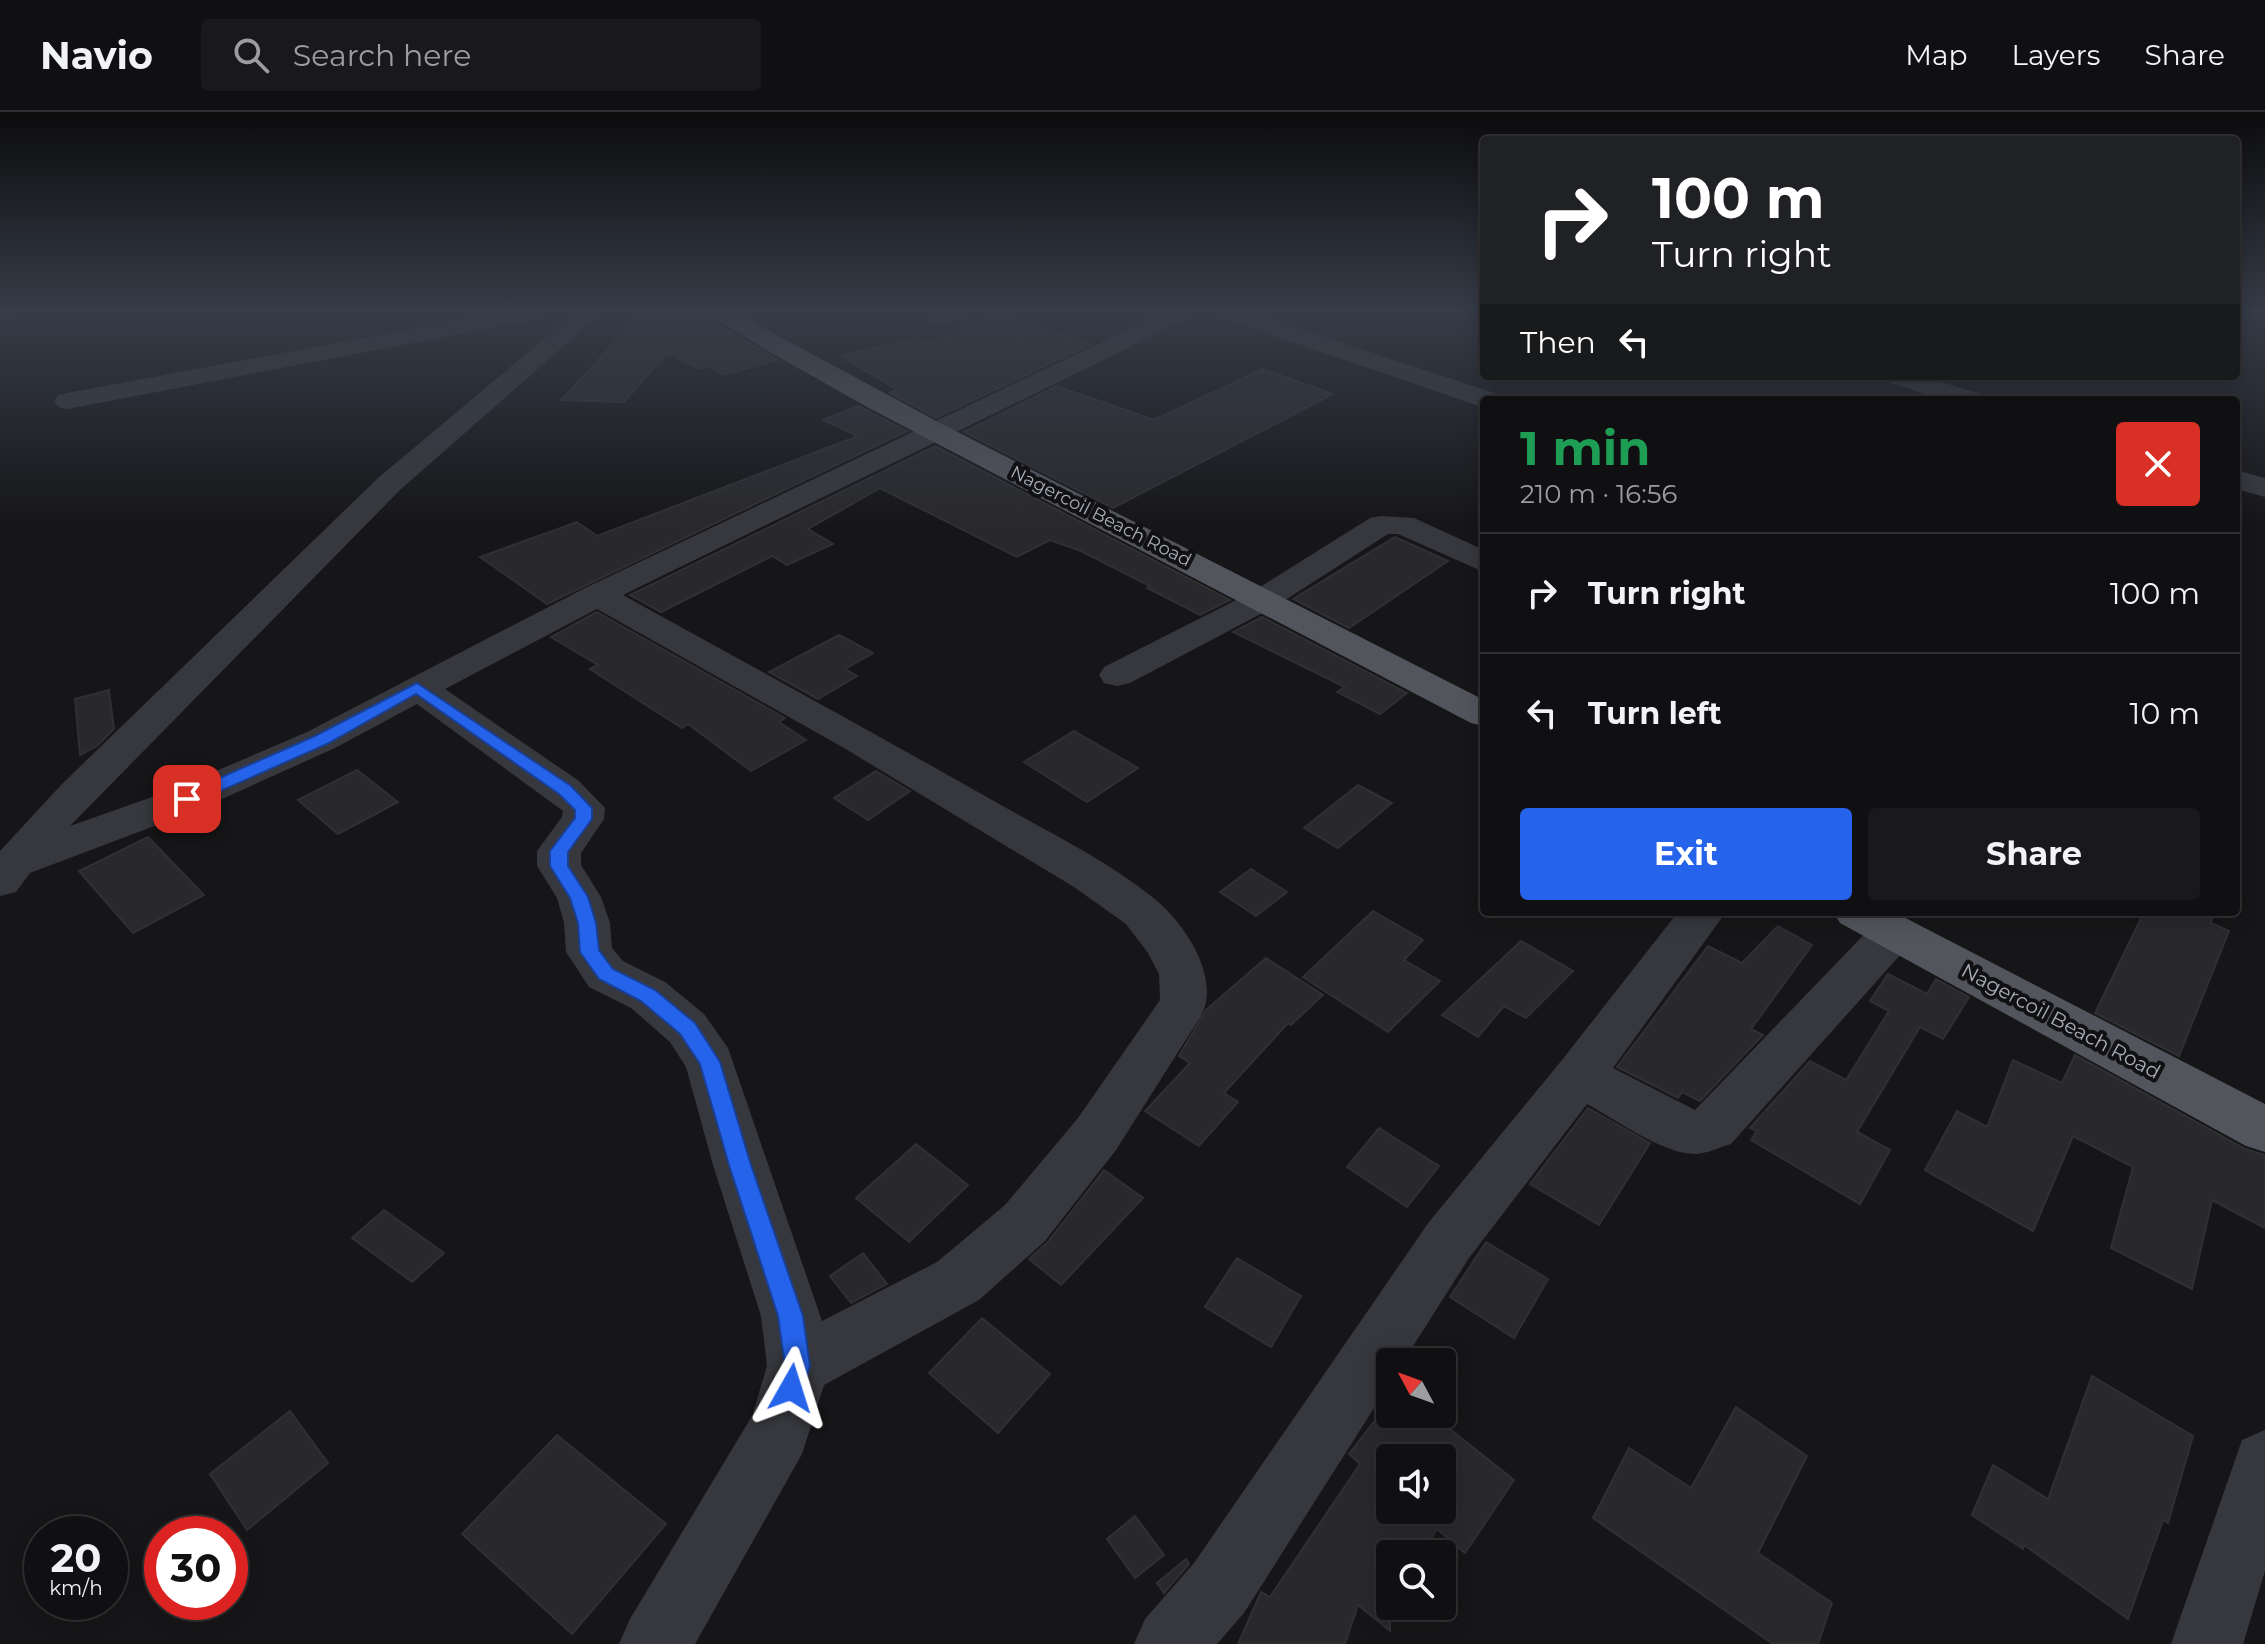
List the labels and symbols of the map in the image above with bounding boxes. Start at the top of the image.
street label: Nagercoil Beach Road [1007,461,1195,571]
pin [153,765,221,833]
street label: Nagercoil Beach Road [1957,958,2165,1084]
position arrow [749,1346,833,1430]
north arrow [1376,1348,1456,1428]
speed limit sign: 30 [144,1516,248,1620]

